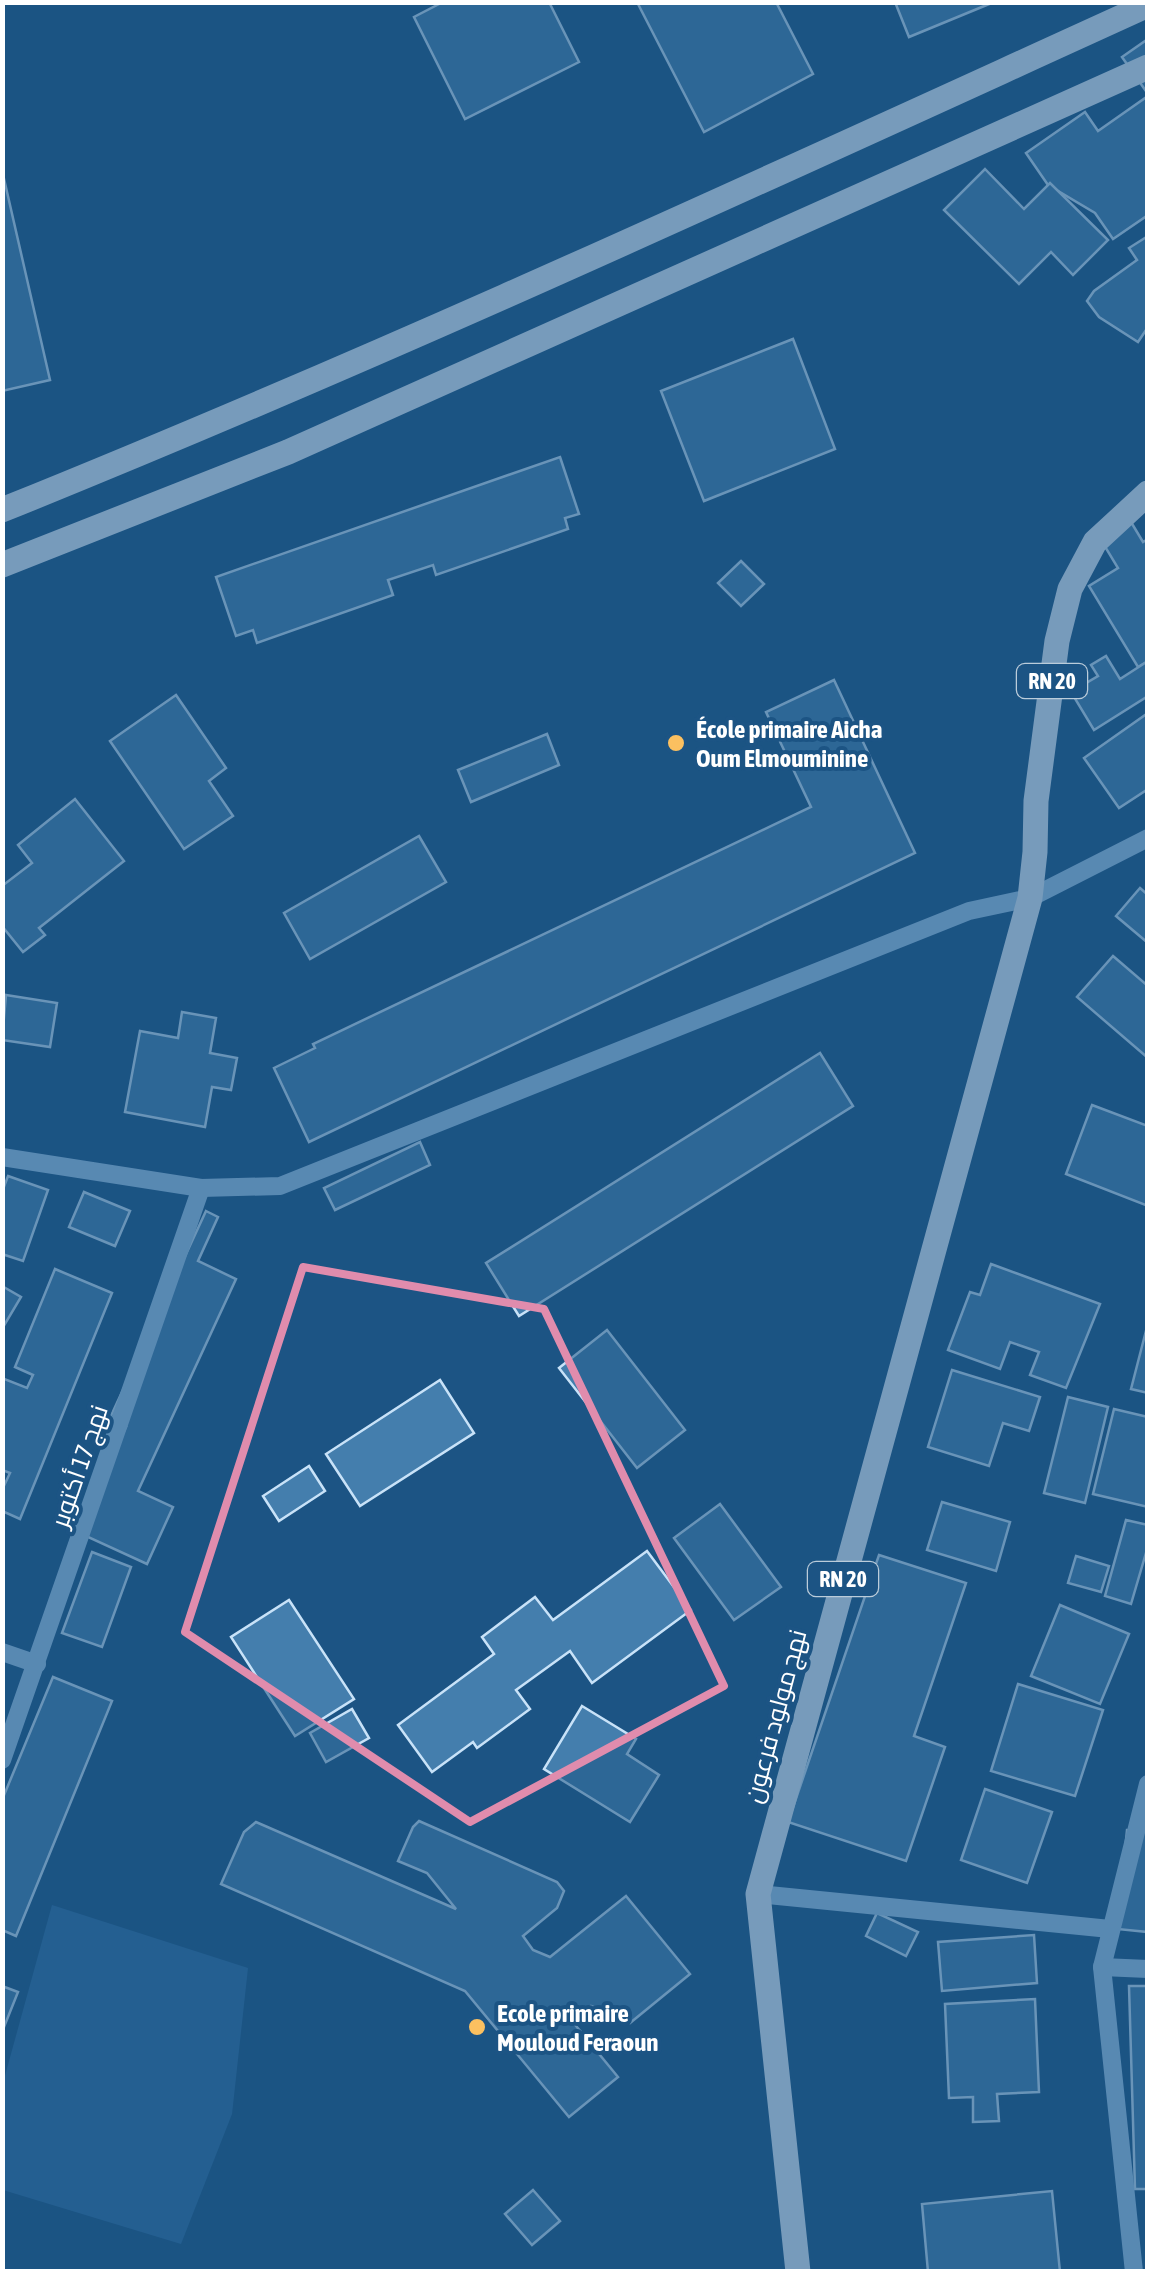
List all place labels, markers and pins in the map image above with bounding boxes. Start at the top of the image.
place label: École primaire Aicha Oum Elmouminine [696,715,882,772]
marker: École primaire Aicha Oum Elmouminine [665,732,687,754]
place label: Ecole primaire Mouloud Feraoun [497,1999,658,2056]
marker: Ecole primaire Mouloud Feraoun [466,2016,488,2038]

